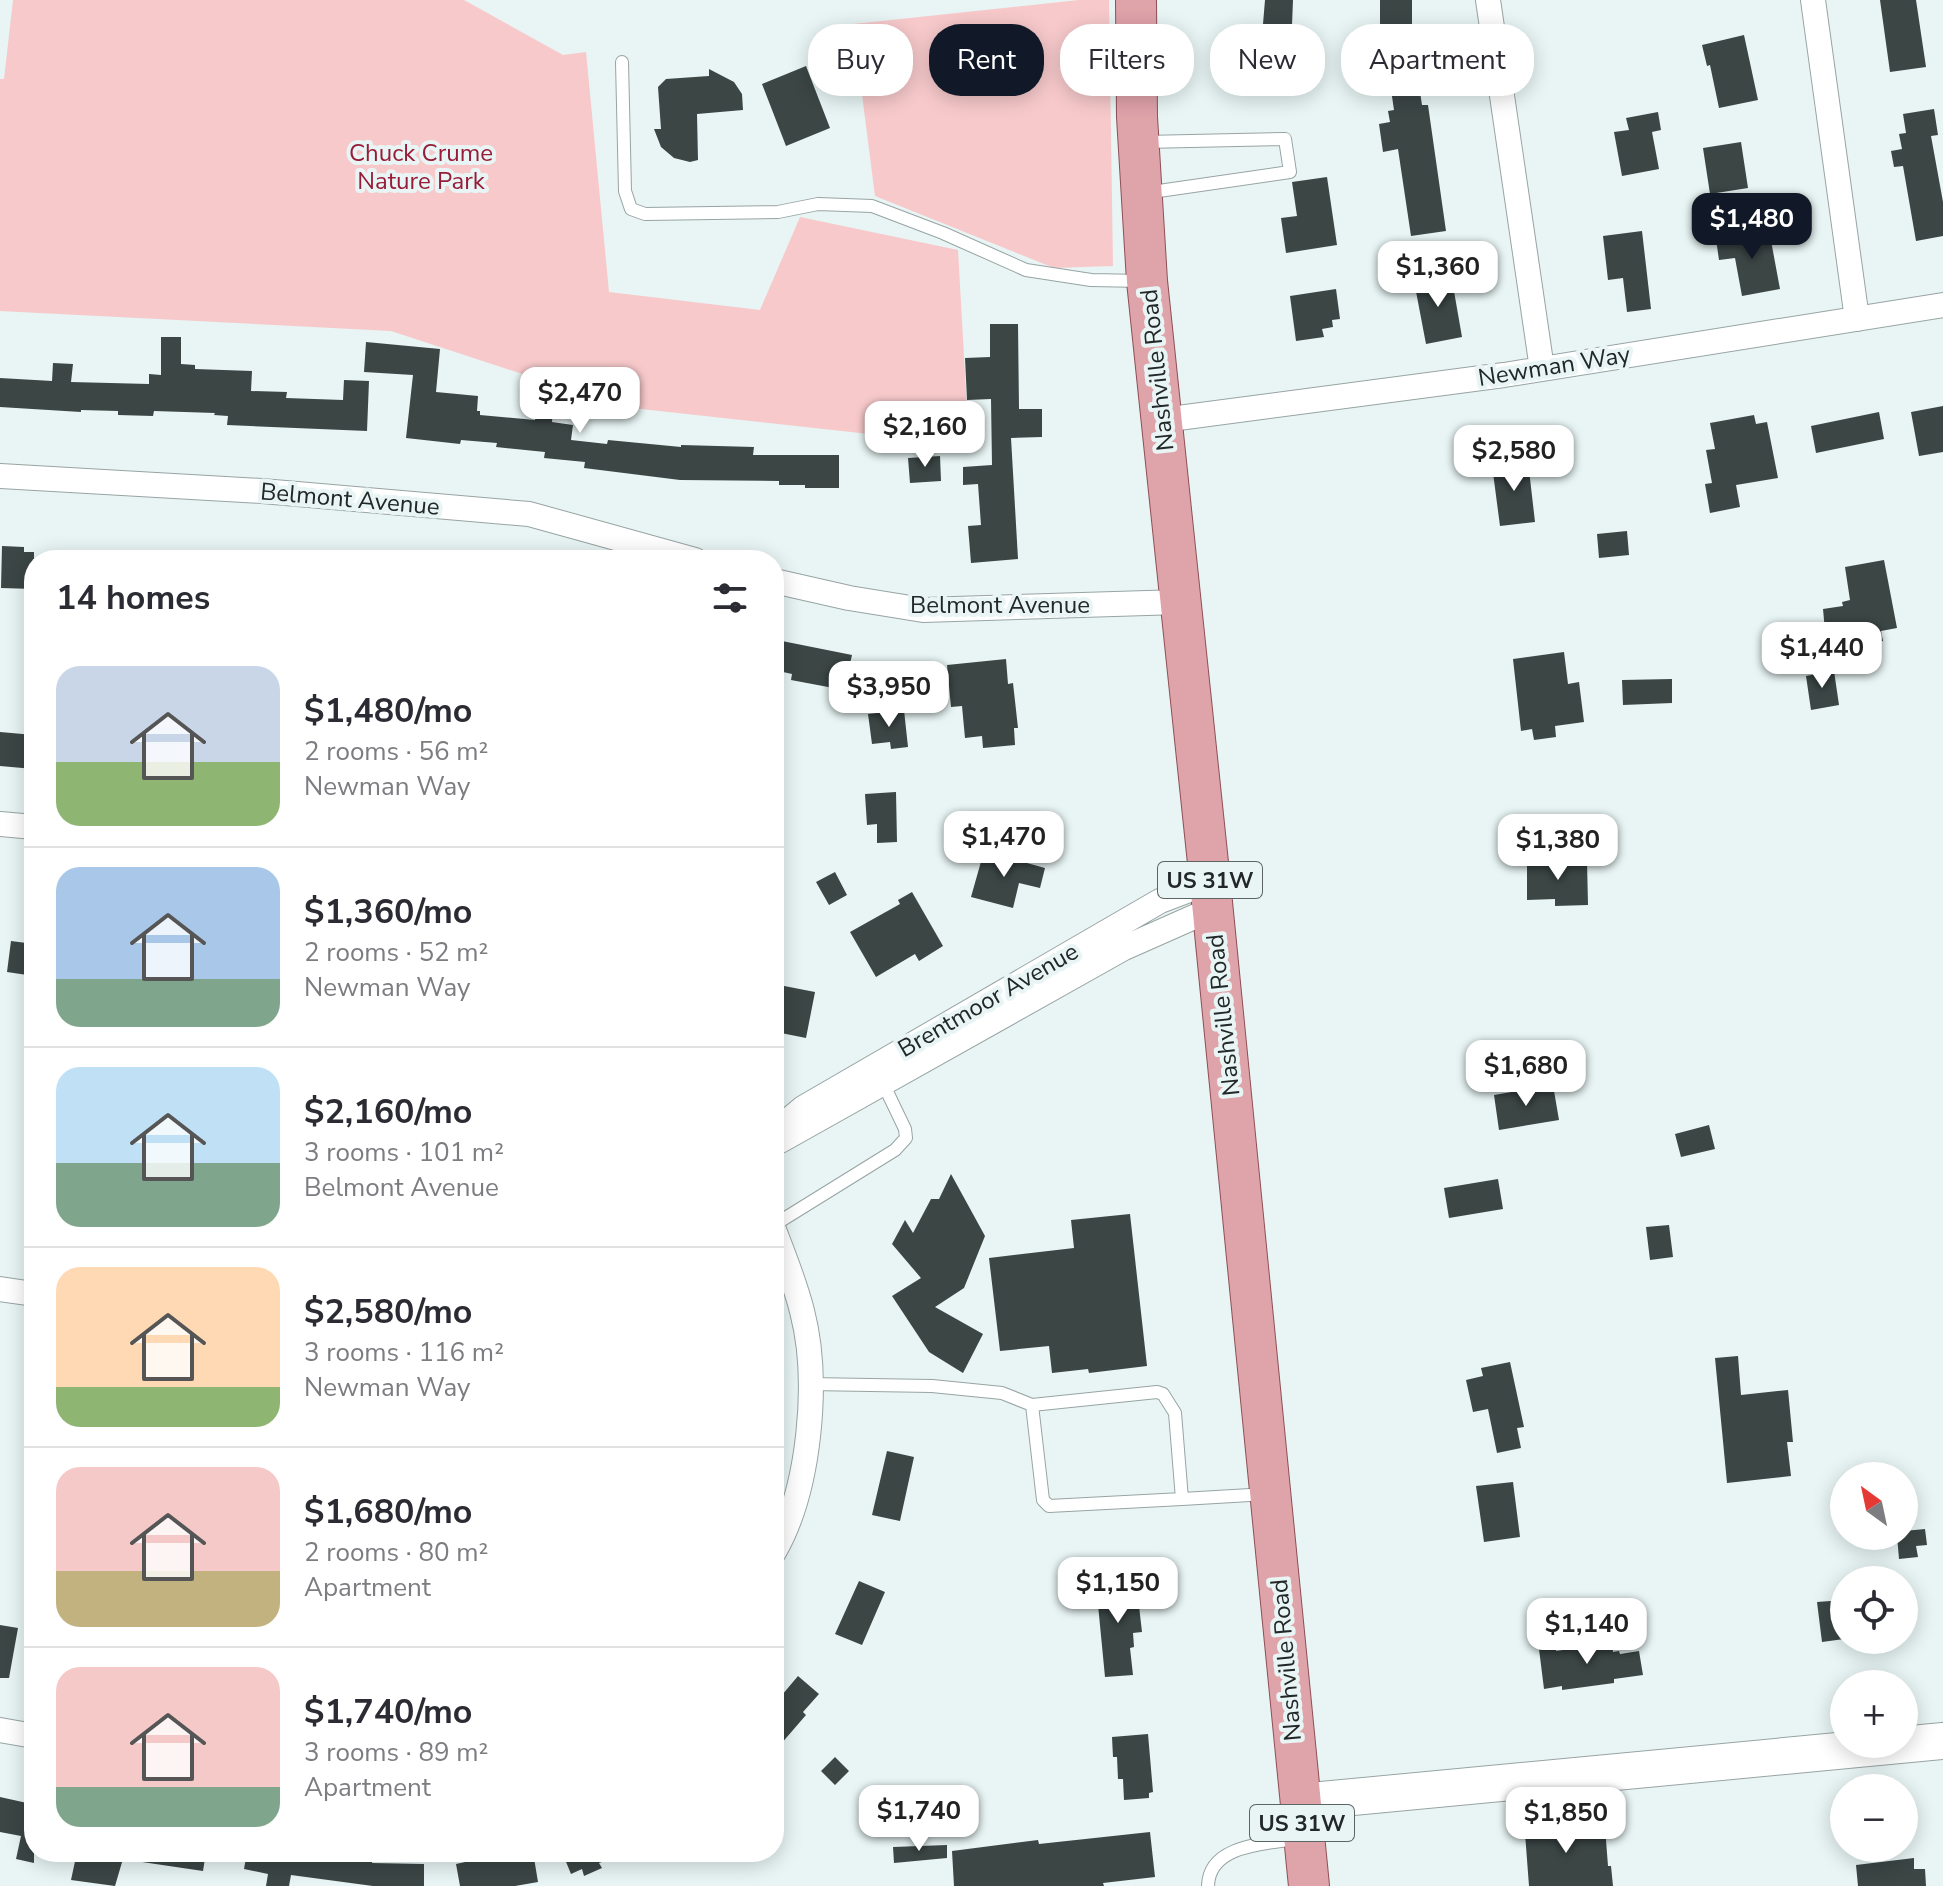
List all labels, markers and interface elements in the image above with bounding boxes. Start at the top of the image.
chip: Buy [808,24,913,96]
chip: Rent [929,24,1044,96]
chip: Filters [1060,24,1194,96]
chip: New [1210,24,1325,96]
chip: Apartment [1341,24,1534,96]
park label: Chuck Crume Nature Park [349,137,493,197]
pin: $1,480 [1687,193,1817,261]
text: $1,480 [1710,201,1794,236]
pin: $1,360 [1373,241,1503,309]
text: $1,360 [1396,249,1480,284]
street label: Nashville Road [1133,288,1181,452]
street label: Newman Way [1476,338,1633,394]
pin: $2,470 [515,367,645,435]
text: $2,470 [538,375,622,410]
pin: $2,160 [860,401,990,469]
text: $2,160 [883,409,967,444]
pin: $2,580 [1449,425,1579,493]
text: $2,580 [1472,433,1556,468]
street label: Belmont Avenue [259,475,441,523]
text: 14 homes [56,575,210,621]
icon: filters [708,576,752,620]
street label: Belmont Avenue [910,589,1090,621]
pin: $1,440 [1757,622,1887,690]
text: $1,440 [1780,630,1864,665]
pin: $3,950 [824,661,954,729]
text: $3,950 [847,669,931,704]
text: $1,480/mo [304,688,472,734]
icon: home [120,698,216,794]
text: 2 rooms · 56 m² [304,734,488,769]
text: Newman Way [304,769,470,804]
pin: $1,470 [939,811,1069,879]
pin: $1,380 [1493,814,1623,882]
text: $1,470 [962,819,1046,854]
text: $1,380 [1516,822,1600,857]
road number: US 31W [1158,862,1262,898]
text: $1,360/mo [304,889,472,935]
icon: home [120,899,216,995]
street label: Nashville Road [1199,933,1247,1097]
text: 2 rooms · 52 m² [304,935,488,970]
street label: Brentmoor Avenue [892,935,1084,1065]
text: Newman Way [304,970,470,1005]
pin: $1,680 [1461,1040,1591,1108]
text: $1,680 [1484,1048,1568,1083]
text: $2,160/mo [304,1089,472,1135]
icon: home [120,1099,216,1195]
text: 3 rooms · 101 m² [304,1135,504,1170]
text: Belmont Avenue [304,1170,499,1205]
text: $2,580/mo [304,1289,472,1335]
icon: home [120,1299,216,1395]
text: 3 rooms · 116 m² [304,1335,504,1370]
text: Newman Way [304,1370,470,1405]
north arrow [1830,1462,1918,1550]
map controls [1830,1462,1918,1862]
text: $1,680/mo [304,1489,472,1535]
icon: home [120,1499,216,1595]
text: 2 rooms · 80 m² [304,1535,488,1570]
pin: $1,150 [1053,1557,1183,1625]
text: $1,150 [1076,1565,1160,1600]
button: locate [1830,1566,1918,1654]
text: Apartment [304,1570,431,1605]
street label: Nashville Road [1263,1578,1309,1742]
pin: $1,140 [1522,1598,1652,1666]
text: $1,140 [1545,1606,1629,1641]
button: + [1830,1670,1918,1758]
text: $1,740/mo [304,1689,472,1735]
icon: home [120,1699,216,1795]
text: 3 rooms · 89 m² [304,1735,488,1770]
text: Apartment [304,1770,431,1805]
button: − [1830,1774,1918,1862]
pin: $1,740 [854,1785,984,1853]
pin: $1,850 [1501,1787,1631,1855]
text: $1,740 [877,1793,961,1828]
text: $1,850 [1524,1795,1608,1830]
road number: US 31W [1250,1805,1354,1841]

